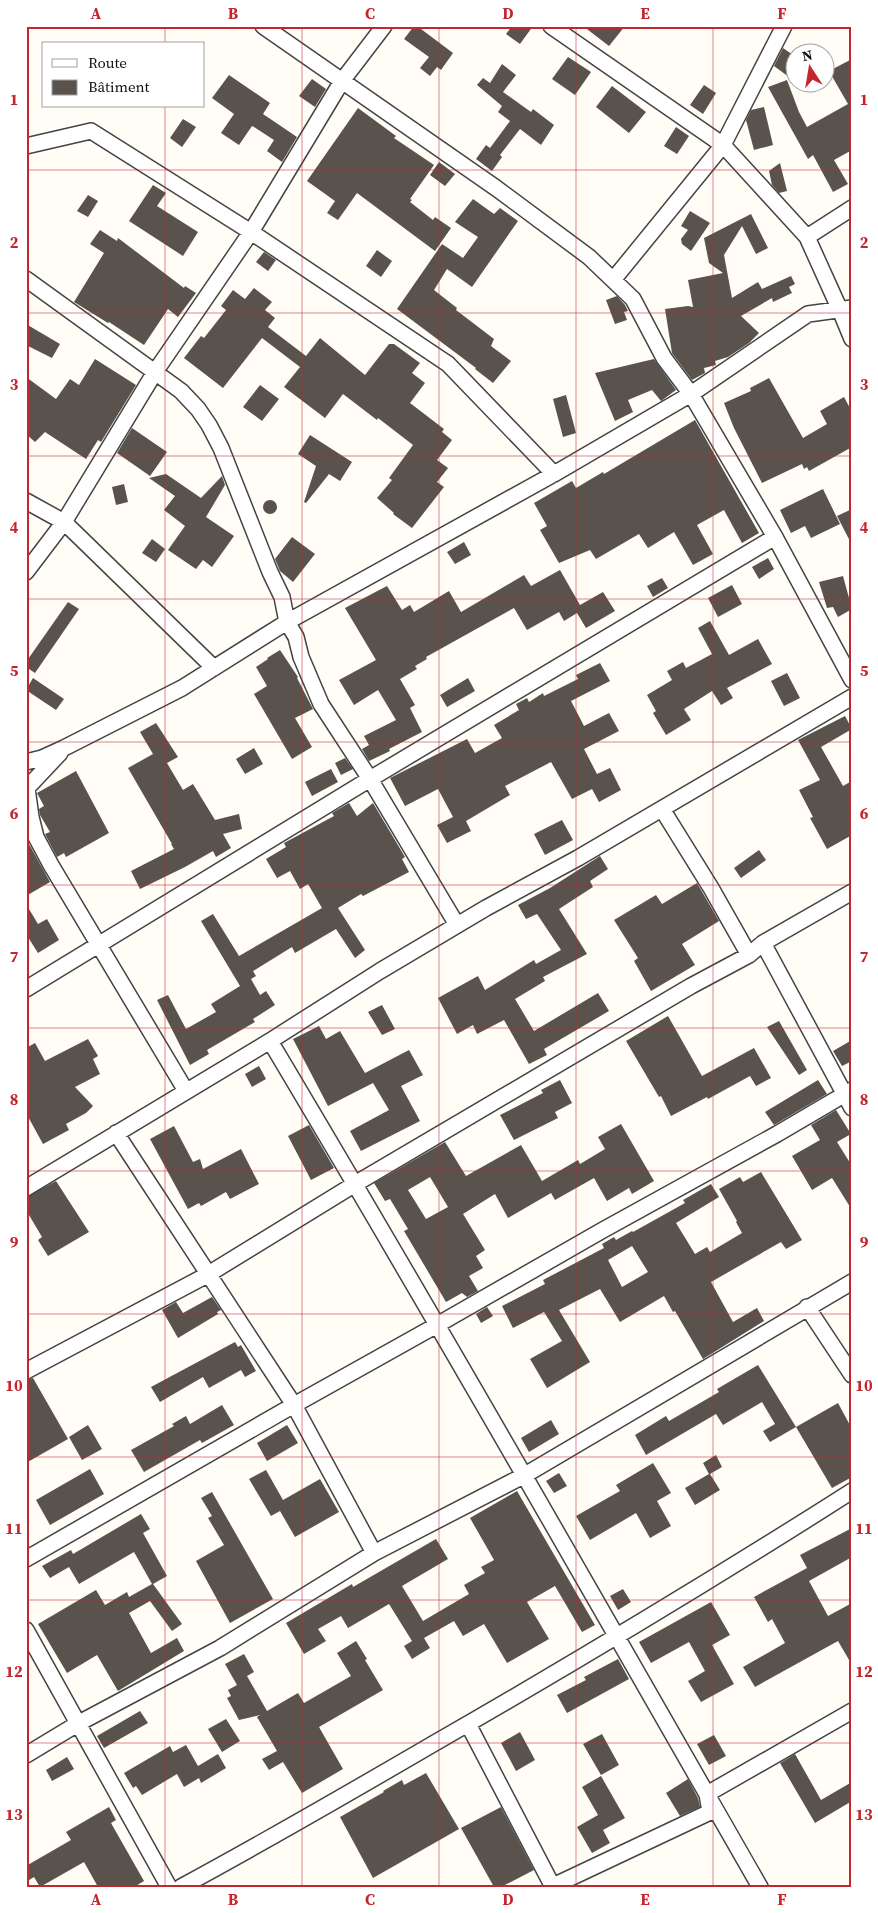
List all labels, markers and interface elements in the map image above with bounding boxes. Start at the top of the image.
text: A [91,2,102,24]
text: B [228,2,239,24]
text: C [365,2,375,24]
text: D [502,2,514,24]
text: E [640,2,650,24]
text: F [777,2,787,24]
legend [42,42,205,108]
north arrow [786,42,836,92]
text: N [800,44,814,66]
text: Route [88,52,127,73]
text: Bâtiment [88,76,150,97]
text: 1 [10,88,18,110]
text: 1 [860,88,868,110]
text: 2 [10,231,19,253]
text: 2 [860,231,869,253]
text: 3 [10,373,19,395]
text: 3 [860,373,869,395]
text: 4 [10,516,19,538]
text: 4 [860,516,869,538]
text: 5 [10,659,19,681]
text: 5 [860,659,869,681]
text: 6 [10,802,19,824]
text: 6 [860,802,869,824]
text: 7 [10,945,19,967]
text: 7 [860,945,869,967]
text: 8 [10,1088,18,1110]
text: 8 [860,1088,868,1110]
text: 9 [10,1231,19,1253]
text: 9 [860,1231,869,1253]
text: 10 [5,1374,23,1396]
text: 10 [855,1374,873,1396]
text: 11 [5,1517,23,1539]
text: 11 [855,1517,873,1539]
text: 12 [5,1660,23,1682]
text: 12 [855,1660,873,1682]
text: 13 [5,1803,23,1825]
text: 13 [855,1803,873,1825]
text: A [91,1888,102,1910]
text: B [228,1888,239,1910]
text: C [365,1888,375,1910]
text: D [502,1888,514,1910]
text: E [640,1888,650,1910]
text: F [777,1888,787,1910]

